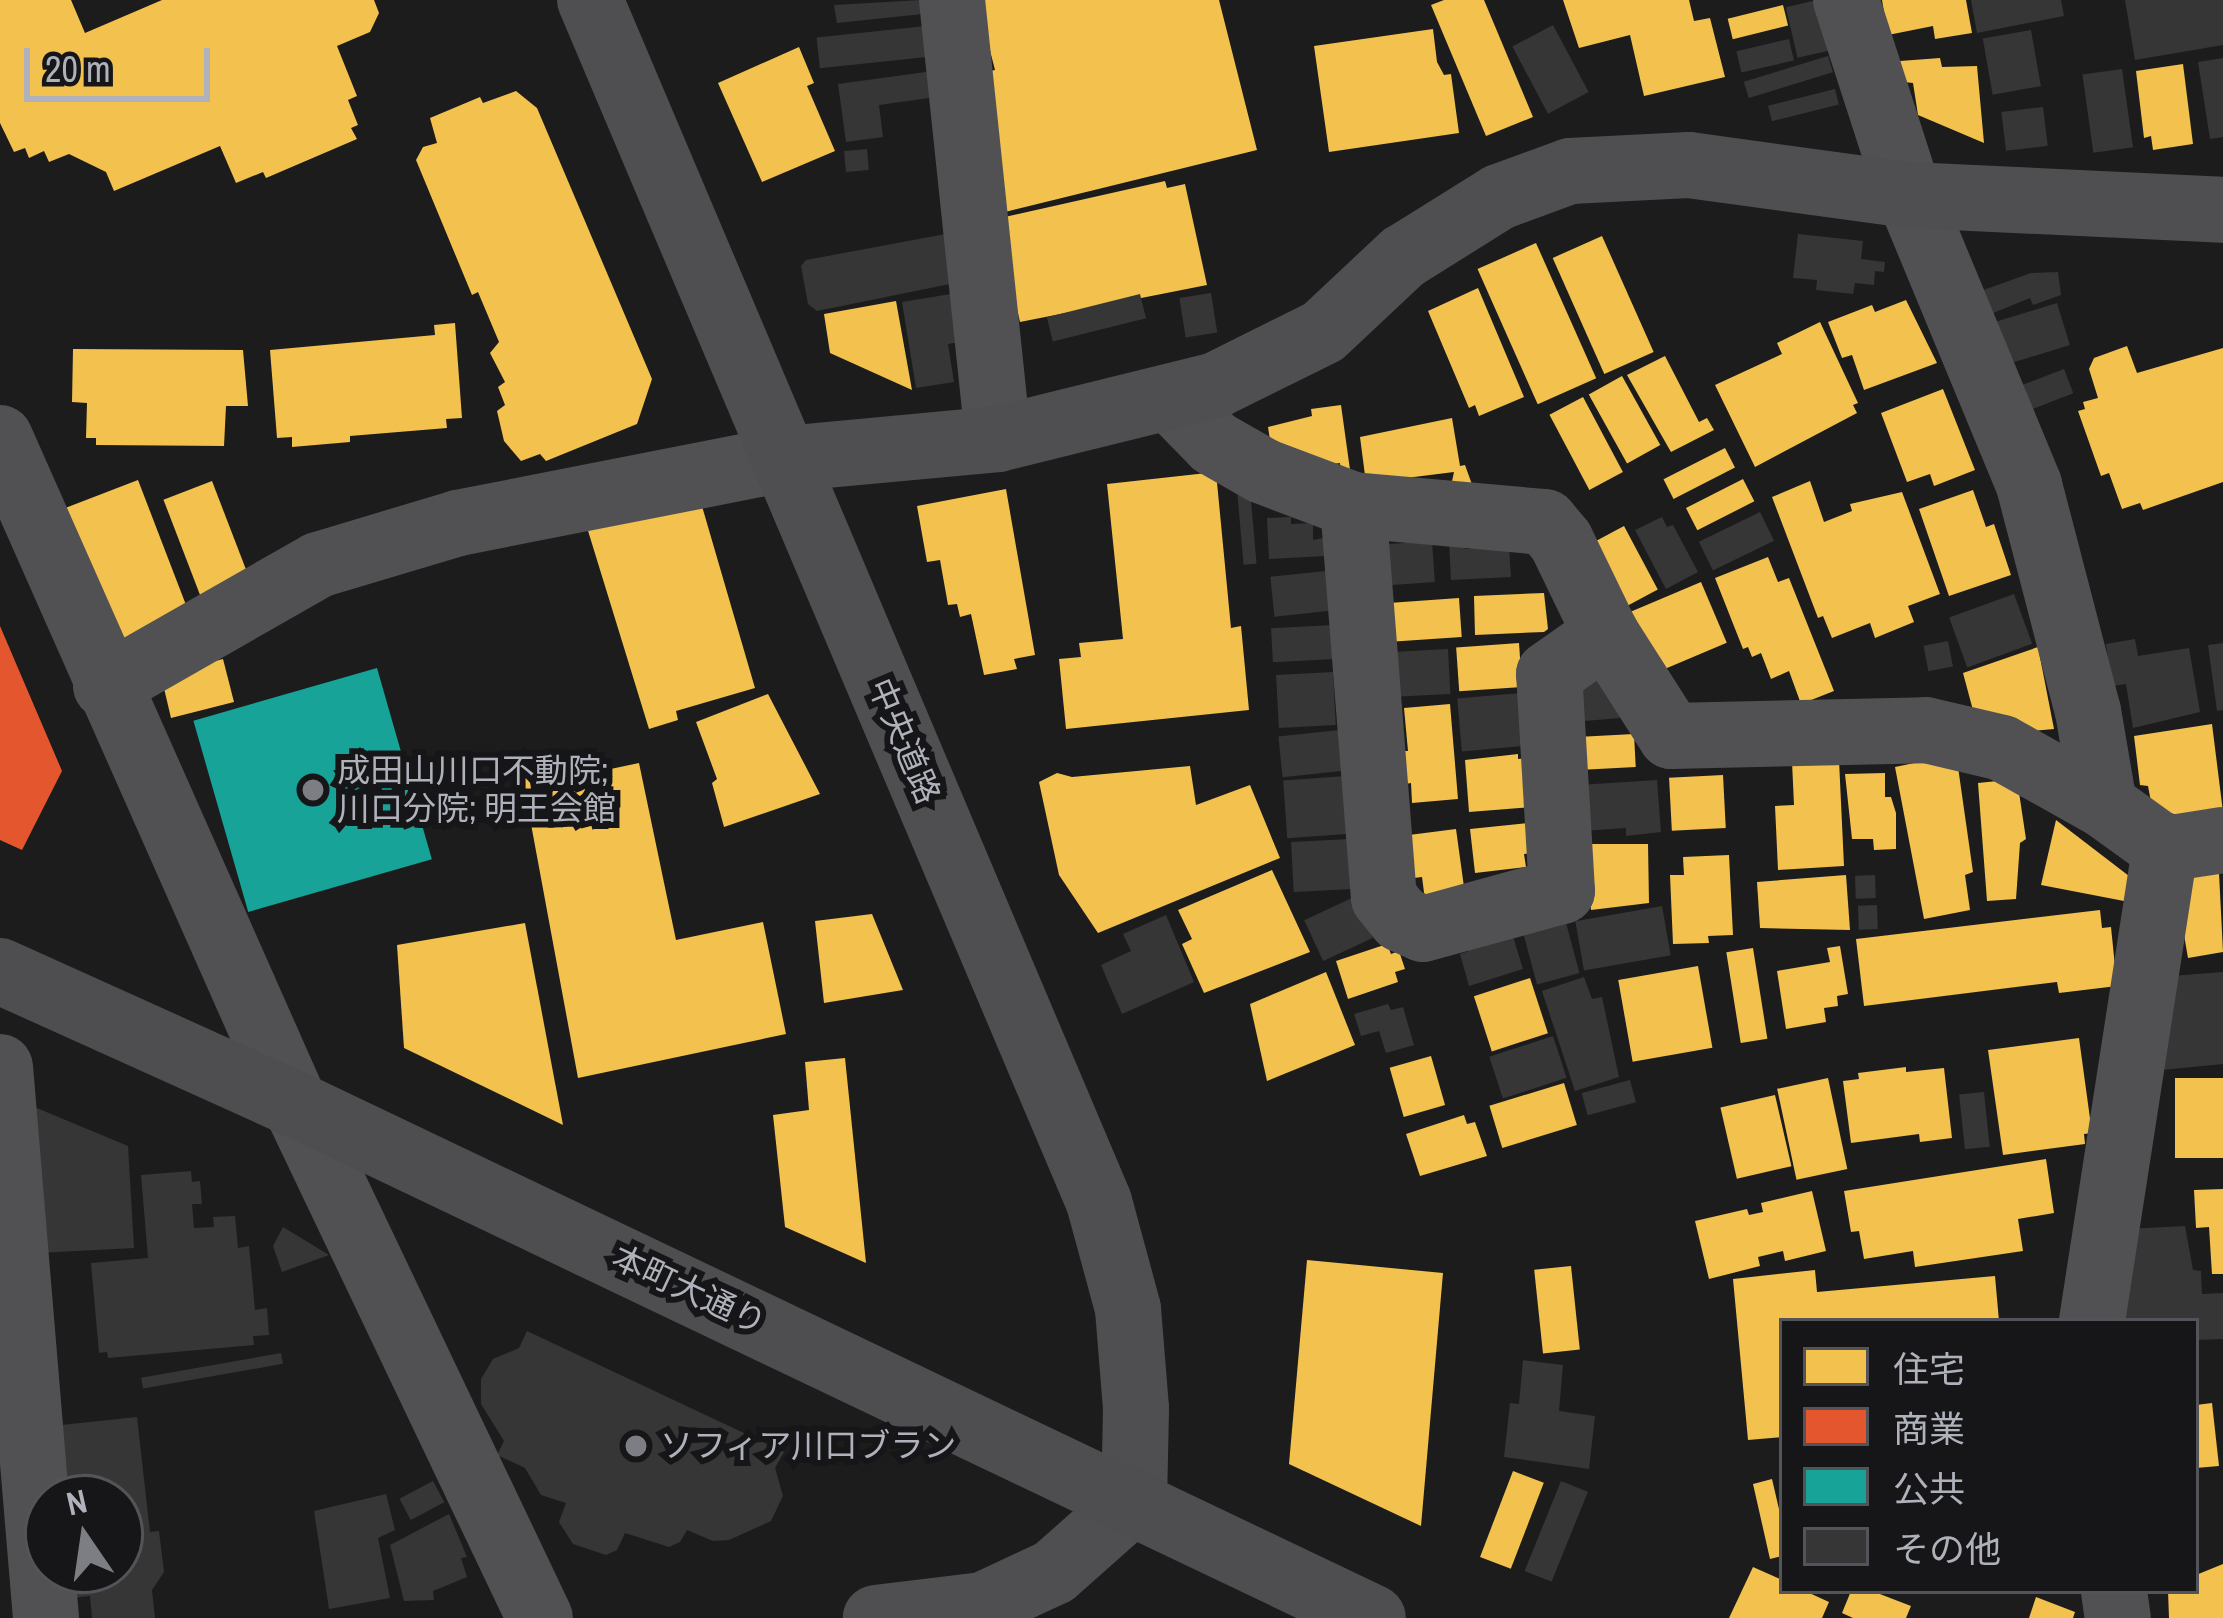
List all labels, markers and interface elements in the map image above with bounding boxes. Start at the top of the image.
scale bar [30,24,216,98]
text: 20 m [45,45,111,93]
street label: 中央道路 [860,673,948,809]
place label: 成田山川口不動院; 川口分院; 明王会館 [337,751,616,829]
marker: 成田山川口不動院; 川口分院; 明王会館 [300,777,326,803]
street label: 本町大通り [606,1237,772,1343]
legend [1779,1318,2199,1594]
text: 住宅 [1893,1345,1965,1393]
text: 商業 [1893,1405,1965,1453]
place label: ソフィア川口ブラン [660,1426,957,1466]
marker: ソフィア川口ブラン [623,1433,649,1459]
text: 公共 [1893,1465,1965,1513]
north arrow [24,1474,144,1594]
text: N [62,1478,91,1525]
text: その他 [1893,1525,2001,1573]

